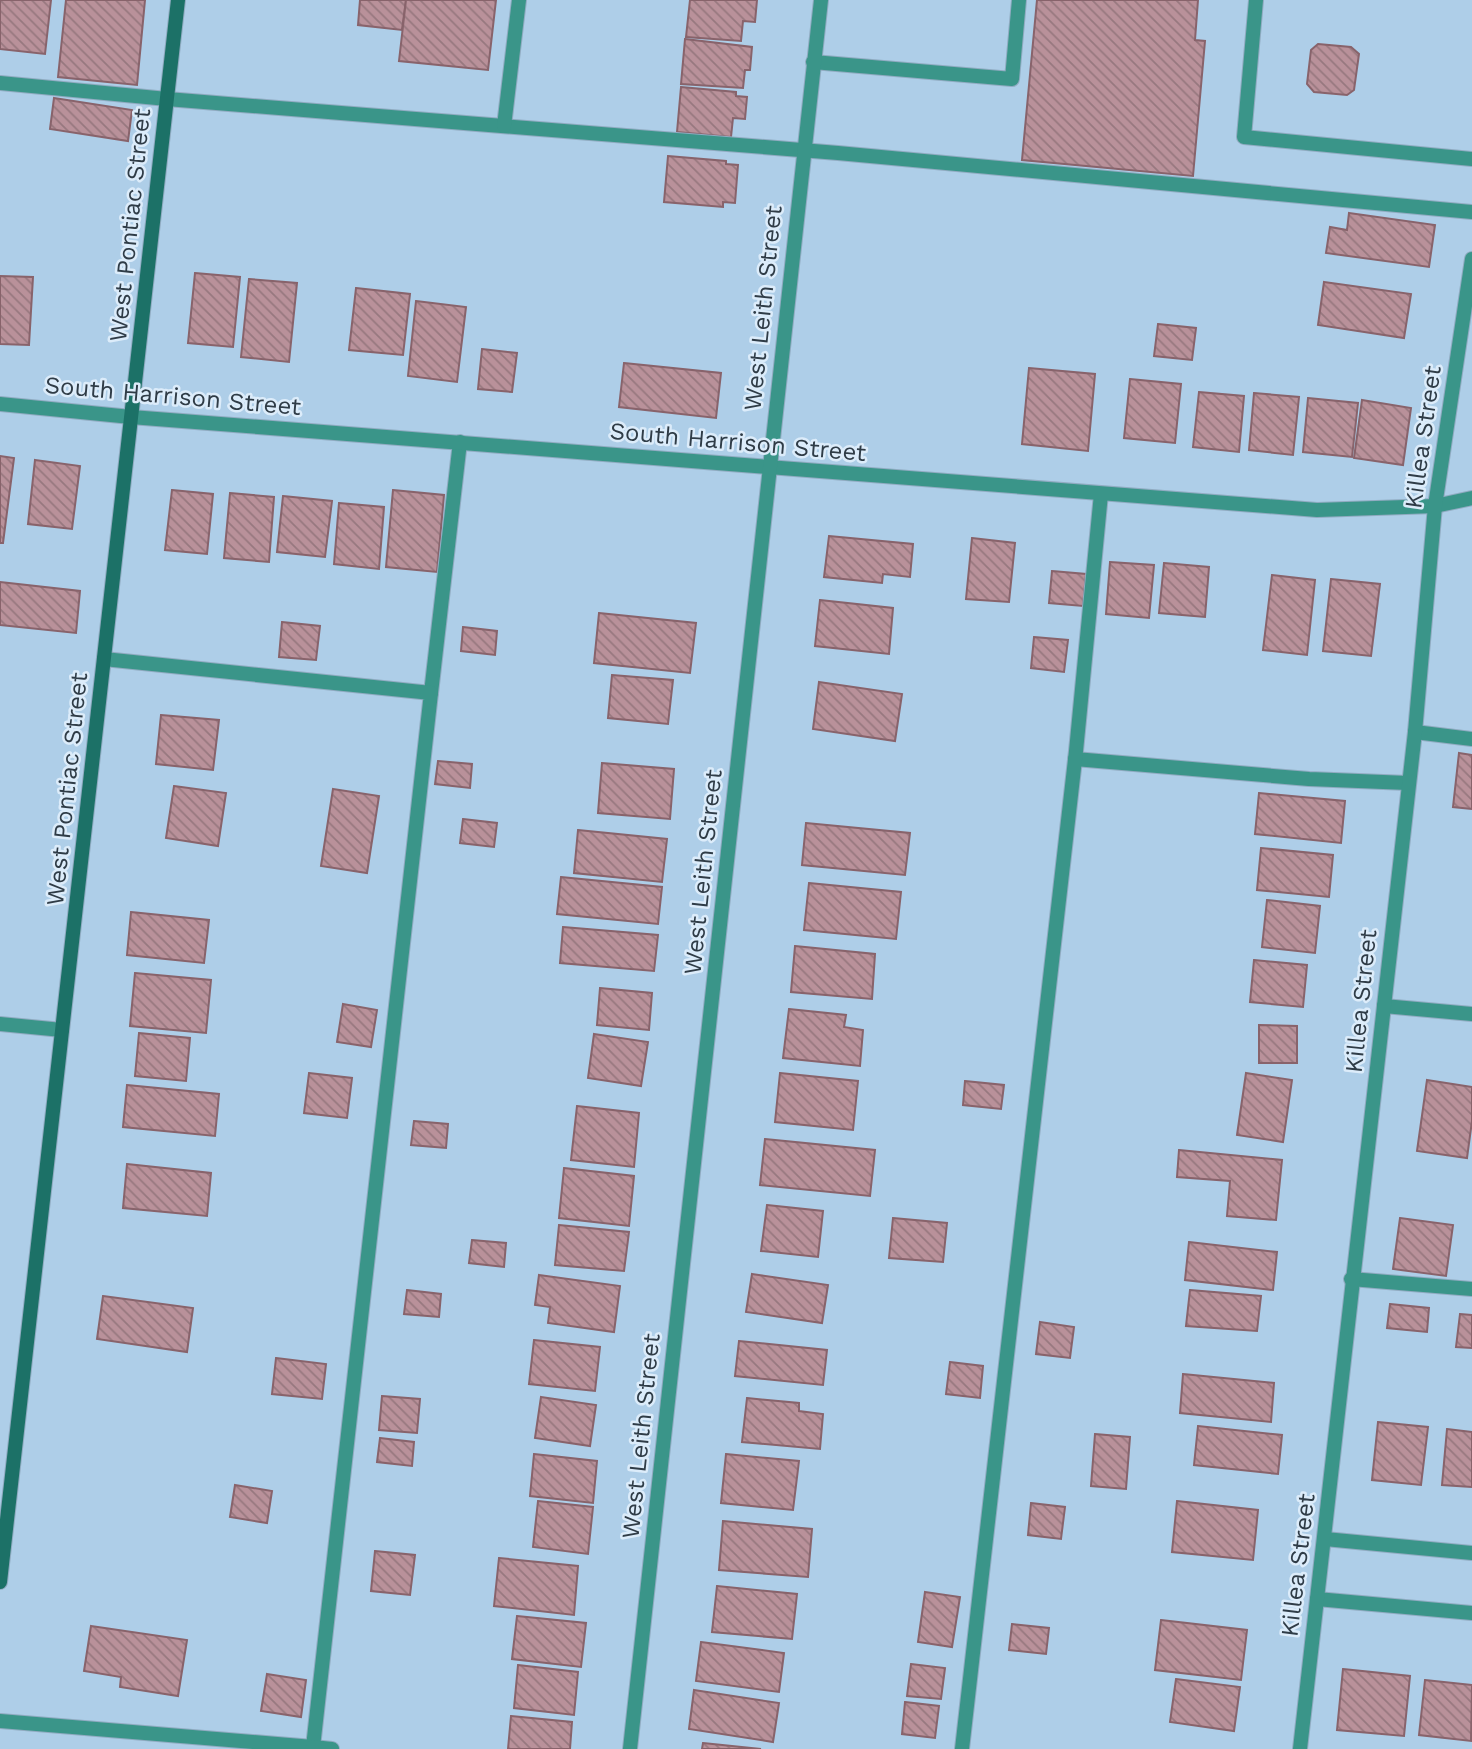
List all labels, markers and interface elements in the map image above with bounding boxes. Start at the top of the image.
street label: West Pontiac Street [104,107,156,343]
street label: West Leith Street [738,204,788,412]
street label: Killea Street [1399,364,1447,510]
street label: South Harrison Street [44,371,302,421]
street label: South Harrison Street [609,417,867,467]
street label: West Pontiac Street [41,671,93,907]
street label: West Leith Street [678,768,728,976]
street label: Killea Street [1340,928,1382,1074]
street label: West Leith Street [616,1332,666,1540]
street label: Killea Street [1275,1492,1321,1638]

